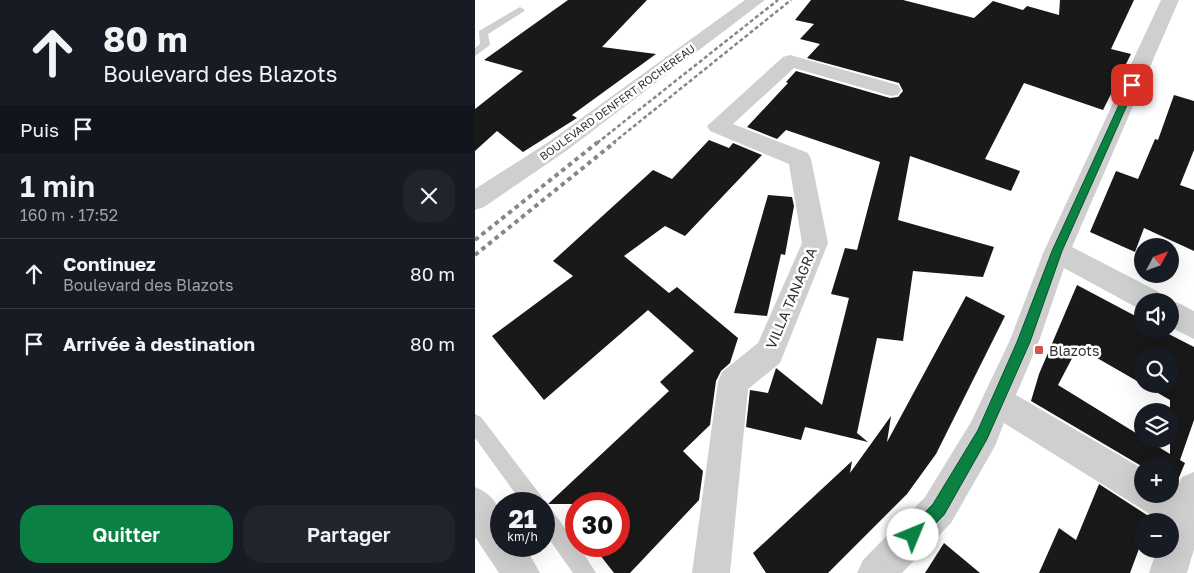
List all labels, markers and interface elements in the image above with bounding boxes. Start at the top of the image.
text: 80 m [103,18,188,60]
icon: ahead [20,20,85,85]
street label: BOULEVARD DENFERT ROCHEREAU [537,41,697,163]
text: Boulevard des Blazots [103,60,337,87]
pin [1111,64,1153,106]
icon: arrive [1118,71,1146,99]
icon: arrive [69,115,97,143]
text: Puis [20,118,59,141]
text: 1 min [20,168,95,204]
button: close [403,170,455,222]
text: 160 m · 17:52 [20,205,118,225]
north arrow [1134,238,1179,282]
map controls [1134,238,1179,558]
street label: VILLA TANAGRA [762,244,820,351]
text: Continuez [63,252,156,275]
icon: ahead [20,260,48,288]
text: 80 m [410,262,455,285]
text: Boulevard des Blazots [63,275,233,295]
button: sound [1134,293,1179,338]
icon: arrive [20,330,48,358]
text: Arrivée à destination [63,332,255,355]
text: 80 m [410,332,455,355]
place label: Blazots [1049,342,1099,359]
marker: Blazots [1033,344,1045,356]
button: search [1134,348,1179,393]
button: layers [1134,403,1179,448]
button: + [1134,458,1179,503]
speed limit sign: 30 [565,492,630,557]
text: 21 [508,503,537,534]
button: Quitter [20,505,233,563]
button: Partager [243,505,455,563]
position arrow [886,508,938,560]
button: − [1134,513,1179,558]
text: km/h [507,529,538,544]

